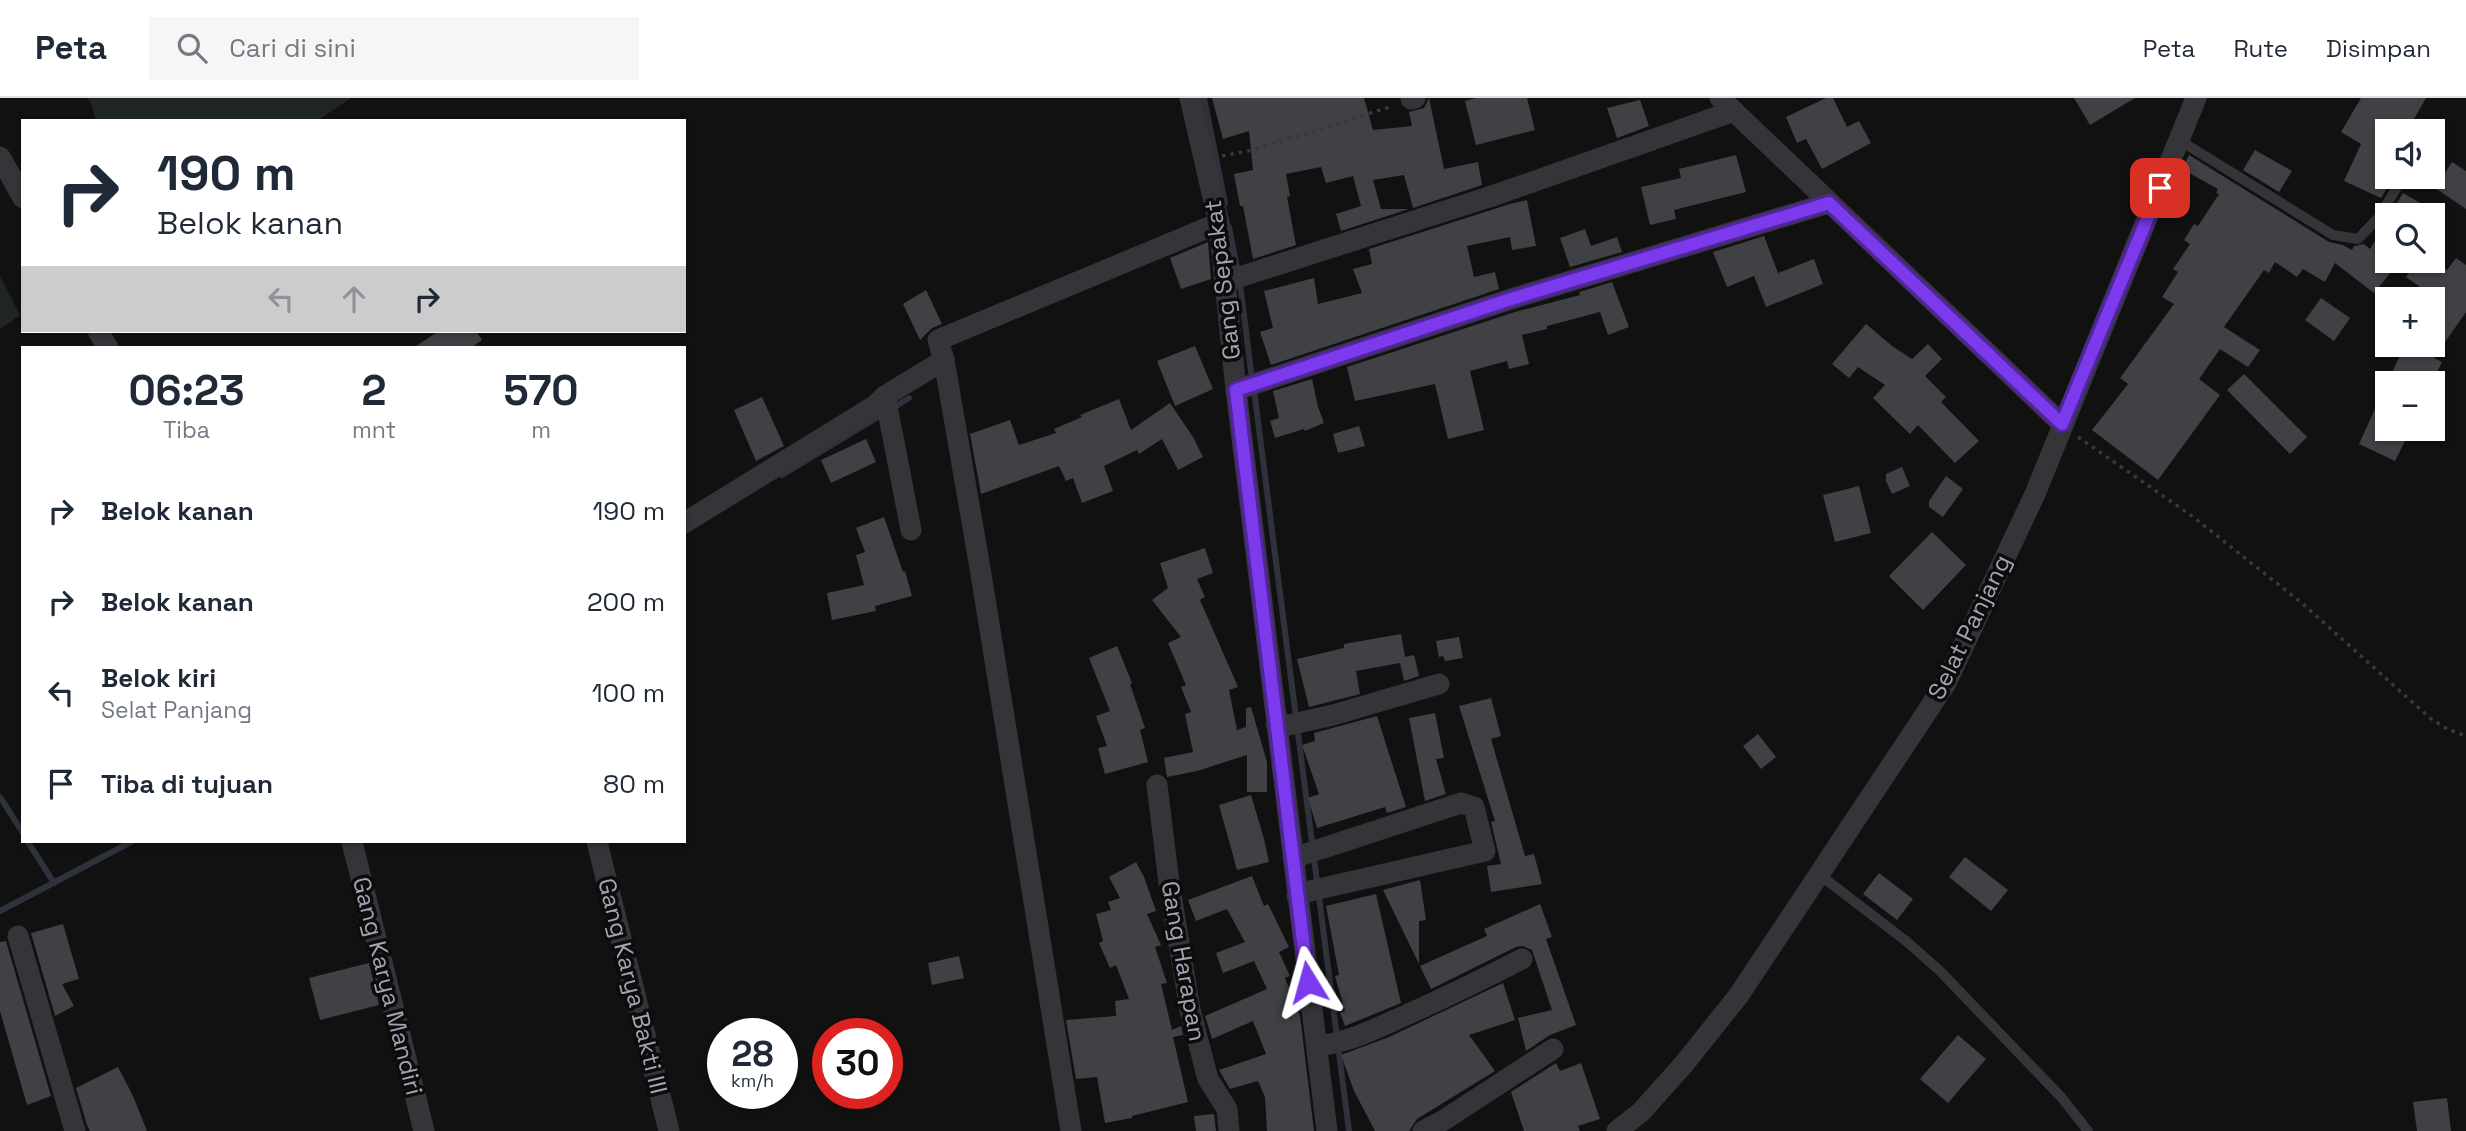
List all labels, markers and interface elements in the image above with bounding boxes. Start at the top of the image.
search box [149,17,639,80]
text: Peta [35,27,107,69]
icon: search [173,29,211,67]
text: Cari di sini [229,31,356,65]
text: Peta [2143,33,2195,64]
text: Rute [2233,33,2288,64]
text: Disimpan [2326,33,2431,64]
map controls [2375,119,2445,441]
button: sound [2375,119,2445,189]
text: 190 m [157,142,295,204]
icon: right [42,147,133,238]
pin [2130,158,2190,218]
icon: arrive [2141,169,2179,207]
street label: Gang Sepakat [1197,198,1247,362]
text: Belok kanan [157,203,343,243]
button: search [2375,203,2445,273]
icon: left [262,280,300,318]
icon: ahead [335,280,373,318]
icon: right [408,280,446,318]
button: + [2375,287,2445,357]
text: 06:23 [128,364,245,417]
text: 2 [362,364,387,417]
text: 570 [504,364,579,417]
button: − [2375,371,2445,441]
text: Tiba [163,415,210,445]
text: mnt [352,415,396,445]
text: m [531,415,551,445]
icon: right [42,492,80,530]
text: Belok kanan [101,494,254,528]
text: 190 m [593,494,665,528]
street label: Selat Panjang [1921,549,2017,705]
icon: right [42,583,80,621]
text: Belok kanan [101,585,254,619]
text: 200 m [587,585,665,619]
text: Belok kiri [101,661,216,695]
icon: left [42,674,80,712]
text: 100 m [592,676,665,710]
text: Selat Panjang [101,695,252,725]
icon: arrive [42,765,80,803]
text: Tiba di tujuan [101,767,273,801]
text: 80 m [603,767,665,801]
street label: Gang Karya Mandiri [346,874,430,1098]
street label: Gang Karya Bakti III [591,875,675,1097]
street label: Gang Harapan [1155,879,1213,1043]
position arrow [1271,945,1345,1019]
speed limit sign: 30 [812,1018,903,1109]
text: 28 [732,1032,773,1076]
text: km/h [731,1069,774,1092]

